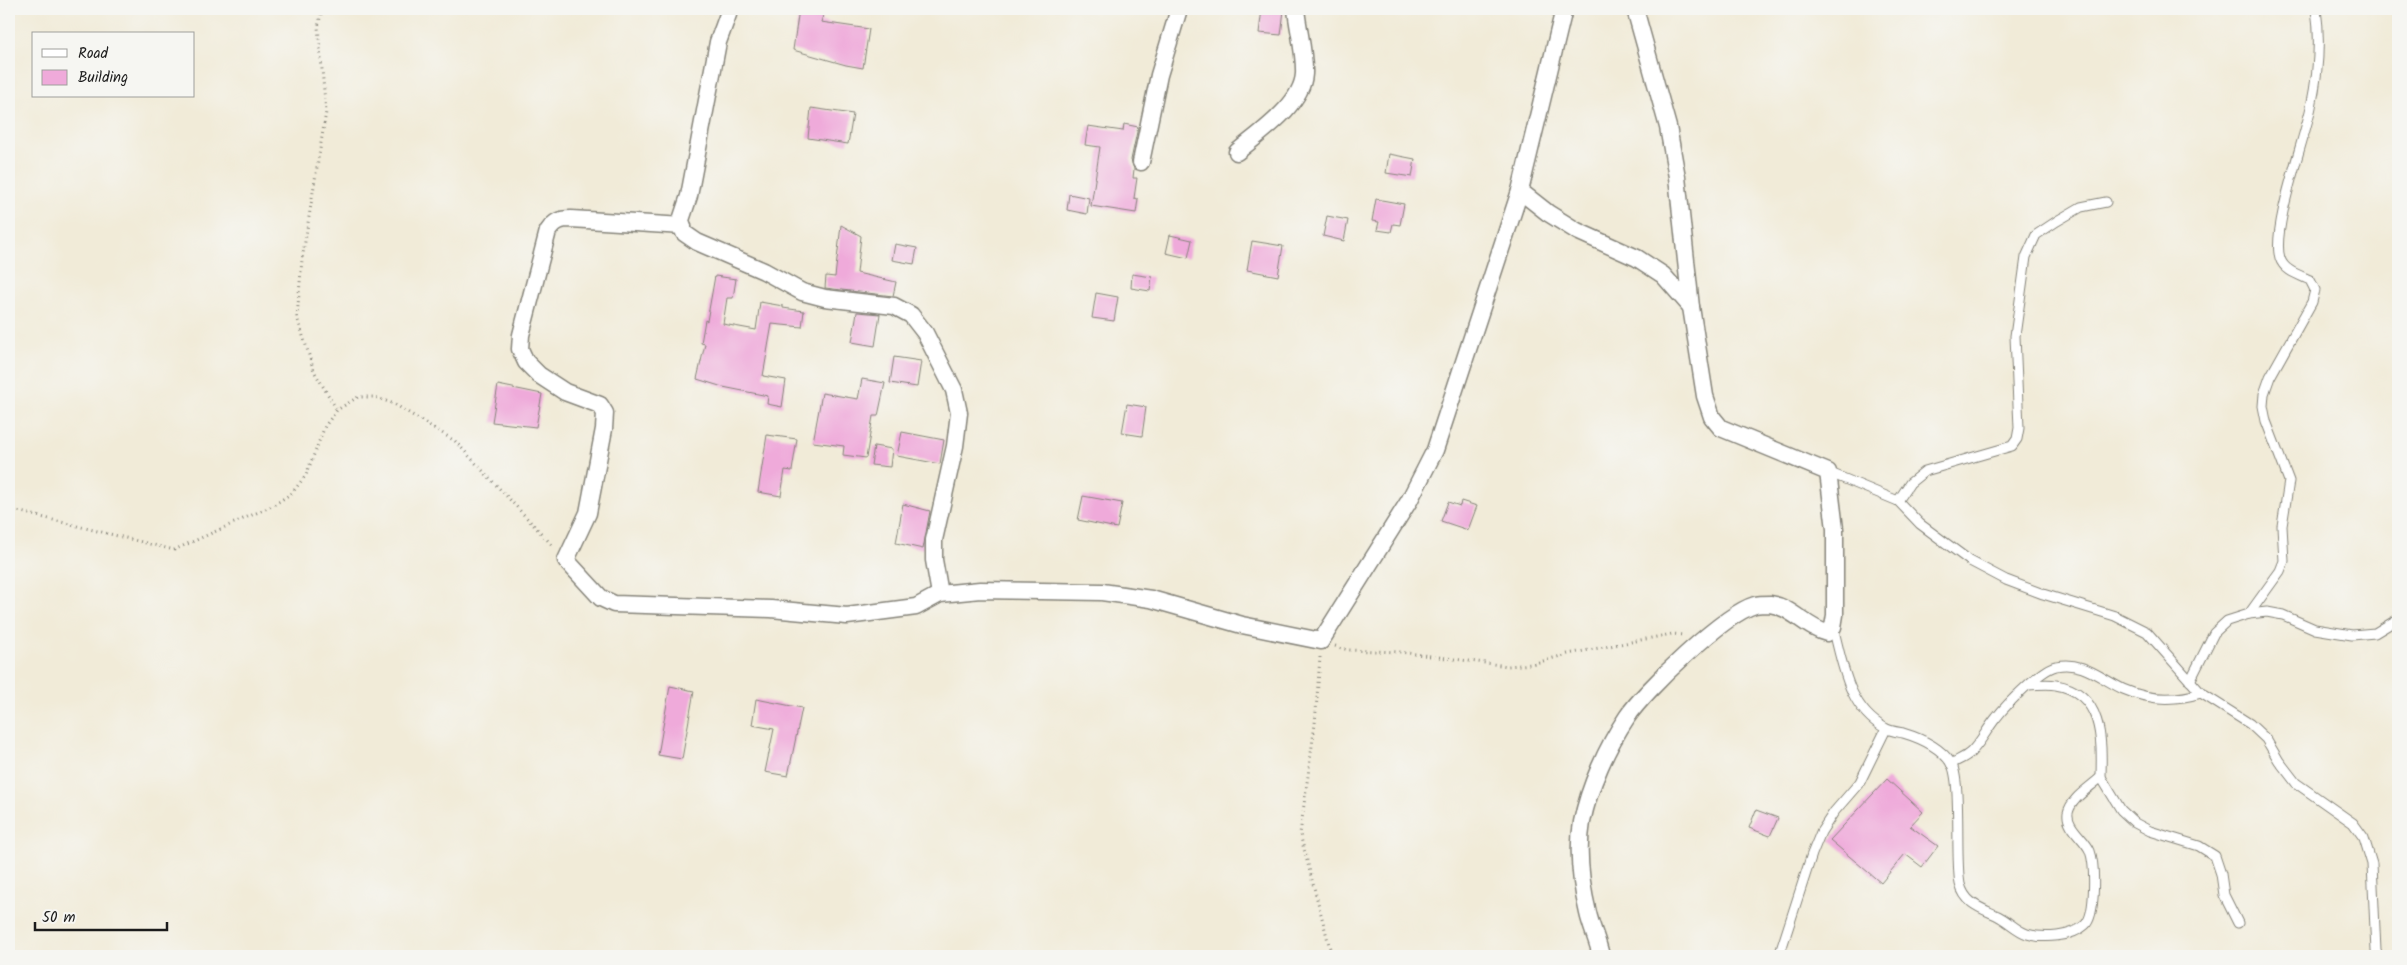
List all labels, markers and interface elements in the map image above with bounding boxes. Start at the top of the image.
legend [32,32,195,98]
text: Road [78,42,109,66]
text: Building [78,66,128,90]
scale bar [35,900,168,932]
text: 50 m [42,906,76,930]

